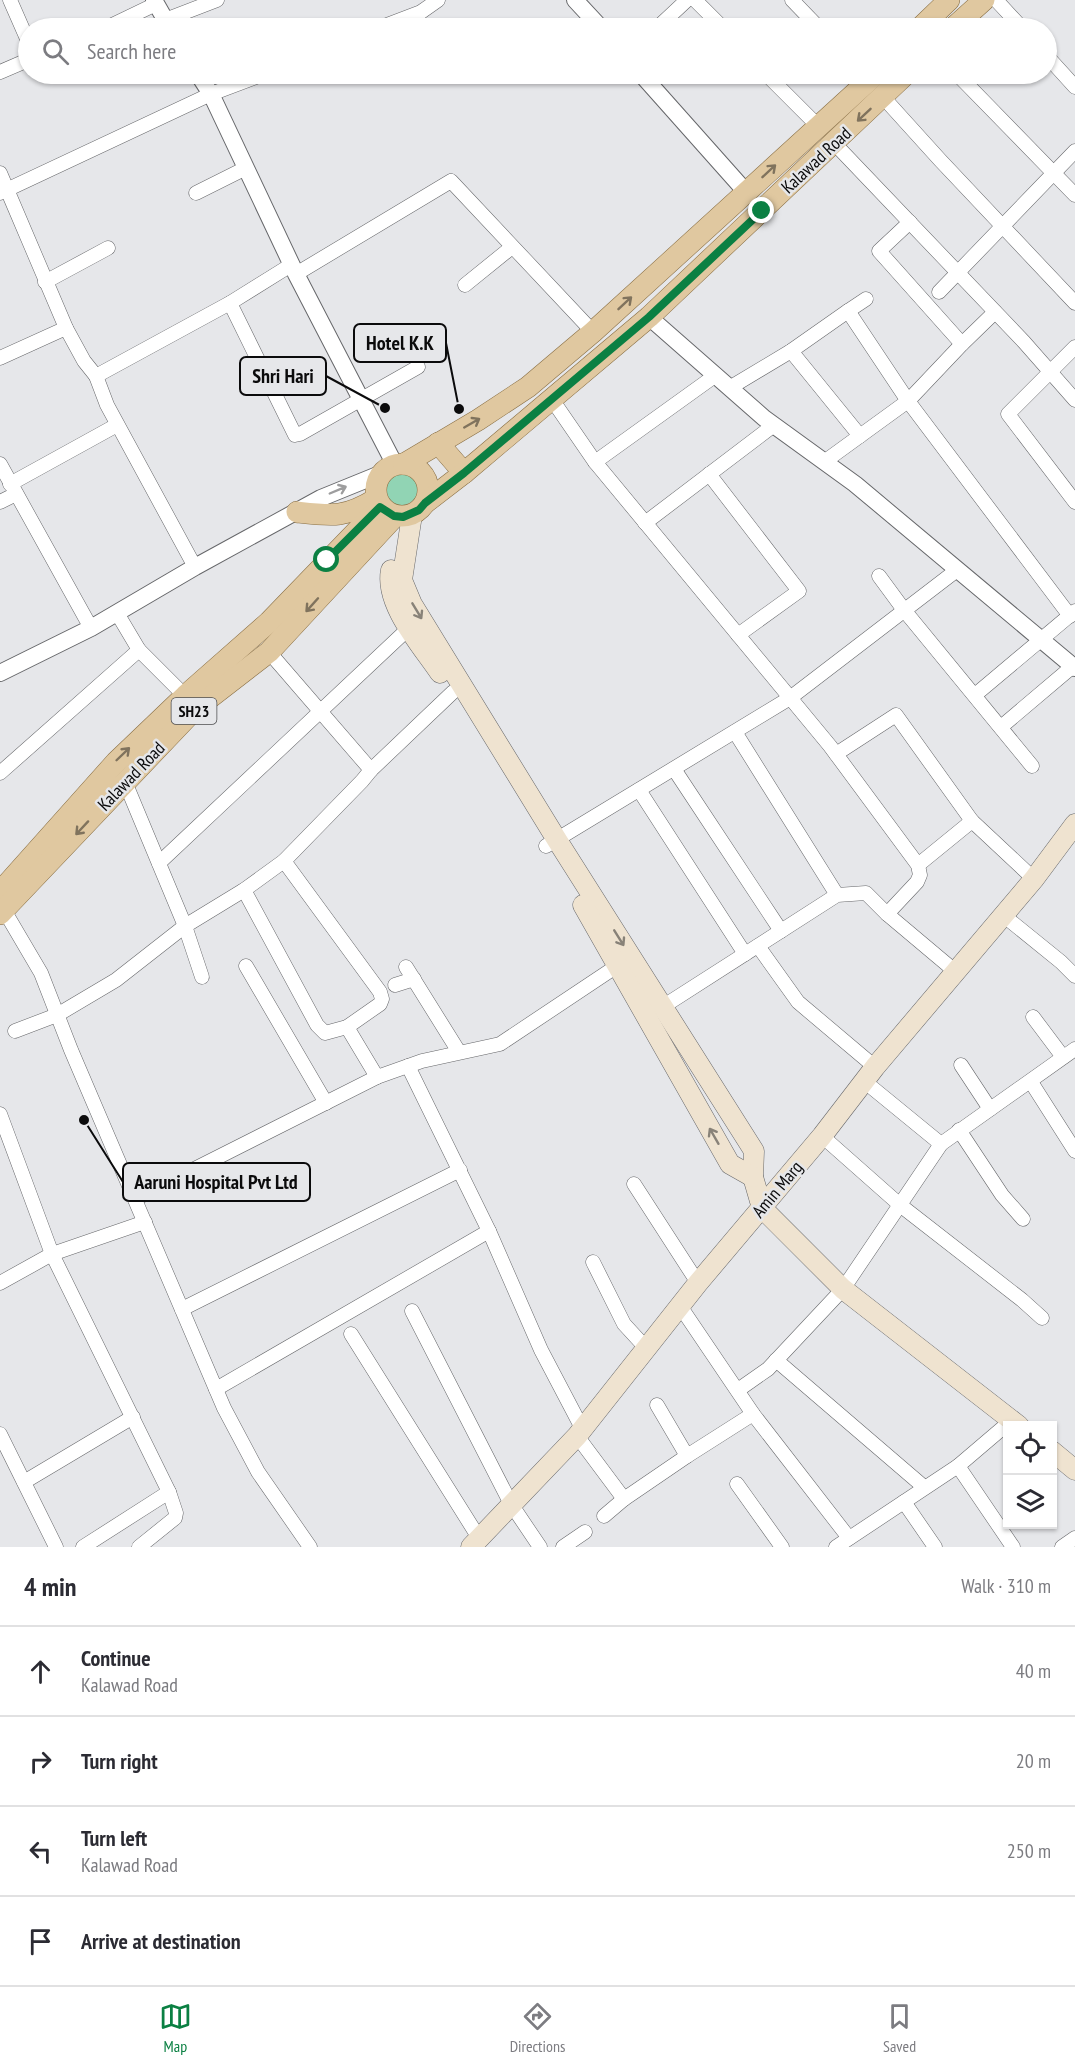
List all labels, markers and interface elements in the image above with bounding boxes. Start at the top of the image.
search box [18,18,1057,84]
icon: search [39,35,72,68]
text: Search here [87,37,176,65]
one-way arrow [857,107,872,122]
street label: Kalawad Road [776,122,856,198]
one-way arrow [761,164,776,178]
route end [748,197,774,223]
one-way arrow [617,296,632,310]
callout: Hotel K.K [354,324,446,362]
text: Hotel K.K [366,330,435,356]
callout: Shri Hari [240,357,326,395]
text: Shri Hari [252,363,314,389]
one-way arrow [463,417,480,429]
one-way arrow [328,484,346,495]
route start [313,546,339,572]
one-way arrow [305,597,319,612]
one-way arrow [411,602,423,619]
road number: SH23 [172,698,216,724]
street label: Kalawad Road [92,737,170,815]
one-way arrow [116,747,131,762]
one-way arrow [75,820,89,835]
one-way arrow [612,929,625,946]
one-way arrow [708,1128,720,1145]
street label: Amin Marg [747,1156,807,1222]
callout: Aaruni Hospital Pvt Ltd [123,1163,310,1201]
text: Aaruni Hospital Pvt Ltd [133,1169,298,1195]
map controls [1003,1421,1057,1529]
button: locate [1003,1421,1057,1475]
button: layers [1003,1475,1057,1529]
text: 4 min [24,1570,77,1603]
text: Walk · 310 m [961,1573,1051,1599]
text: Continue [81,1644,151,1672]
icon: ahead [24,1655,57,1688]
text: 40 m [1016,1658,1051,1684]
text: Kalawad Road [81,1672,178,1698]
icon: right [24,1745,57,1778]
text: Turn right [81,1747,158,1775]
text: 20 m [1016,1748,1051,1774]
text: Turn left [81,1824,147,1852]
icon: left [24,1835,57,1868]
text: 250 m [1007,1838,1051,1864]
text: Kalawad Road [81,1852,178,1878]
icon: arrive [24,1925,57,1958]
text: Arrive at destination [81,1927,241,1955]
tab: Map [159,2000,192,2056]
tab: Directions [510,2000,565,2056]
tab: Saved [883,2000,916,2056]

